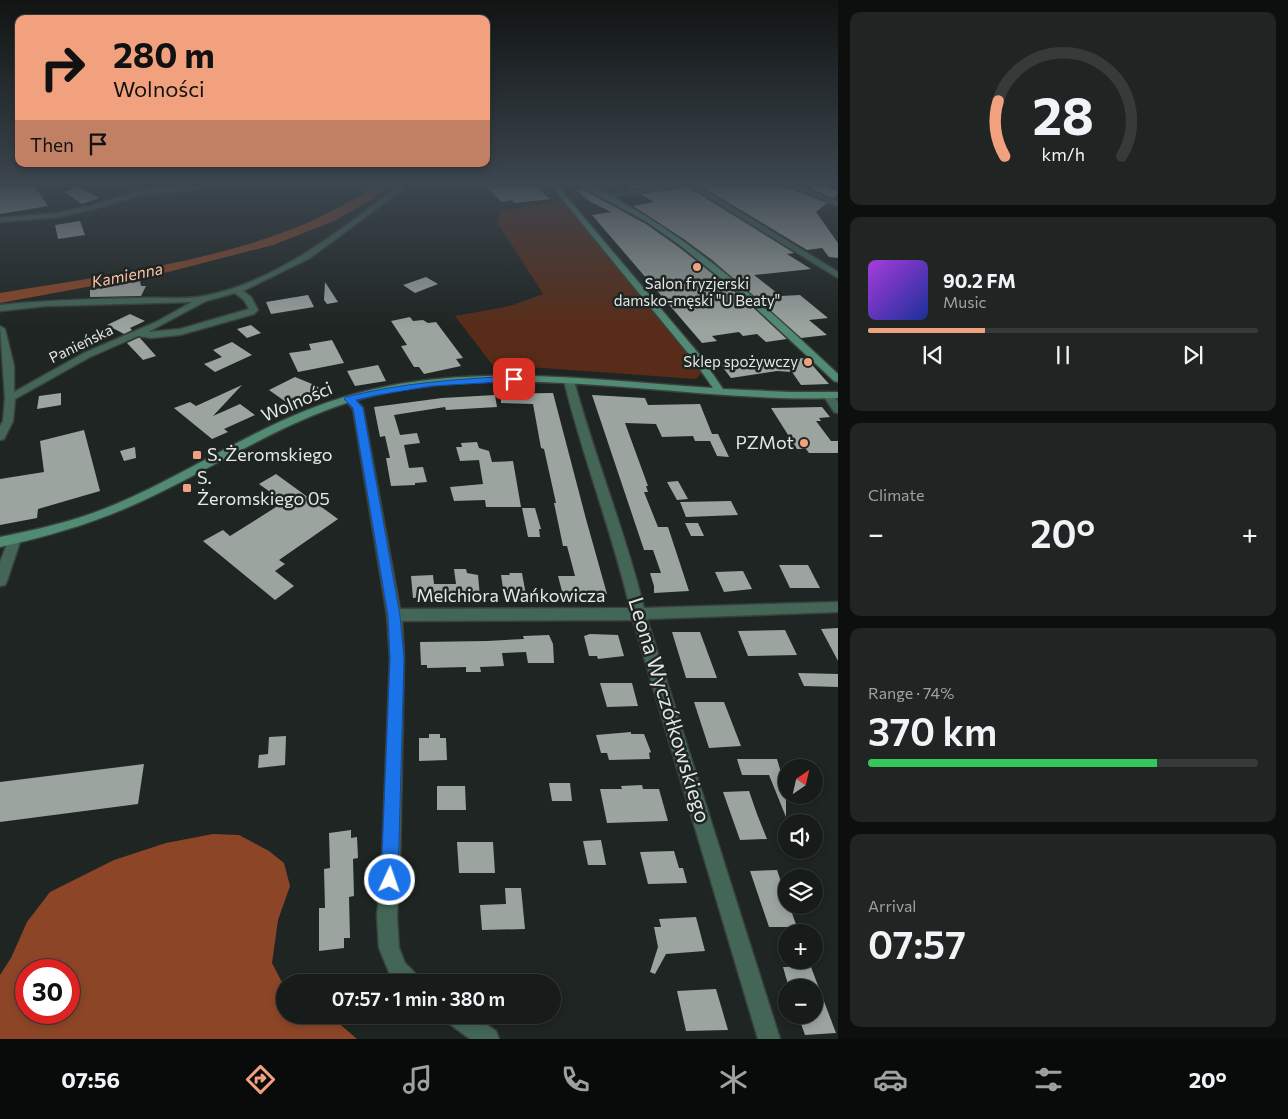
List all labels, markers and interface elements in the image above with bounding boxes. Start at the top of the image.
text: 280 m [113,32,215,75]
icon: right [30,35,95,100]
text: Wolności [113,75,205,102]
text: 28 [1032,82,1094,146]
icon: arrive [84,130,112,158]
text: Then [30,133,74,156]
text: km/h [1041,143,1085,165]
water label: Kamienna [90,258,164,291]
marker: Salon fryzjerski damsko-męski "U Beaty" [691,261,703,273]
text: 90.2 FM [943,269,1016,292]
place label: Salon fryzjerski damsko-męski "U Beaty" [614,274,780,309]
text: Music [943,292,987,311]
street label: Panieńska [46,320,116,366]
icon: previous [919,341,947,369]
icon: pause [1049,341,1077,369]
icon: next [1179,341,1207,369]
place label: Sklep spożywczy [683,352,798,370]
marker: Sklep spożywczy [802,356,814,368]
pin [493,358,535,400]
icon: arrive [500,365,528,393]
street label: Wolności [258,376,335,426]
place label: PZMot [735,431,794,453]
marker: PZMot [798,437,810,449]
place label: S. Żeromskiego [207,443,333,465]
marker: S. Żeromskiego [191,449,203,461]
place label: S. Żeromskiego 05 [197,466,330,509]
marker: S. Żeromskiego 05 [181,482,193,494]
text: Climate [868,485,924,504]
text: 20° [1030,509,1095,556]
text: − [868,516,884,550]
text: + [1242,516,1258,550]
street label: Melchiora Wańkowicza [417,584,605,606]
street label: Leona Wyczółkowskiego [624,594,717,825]
text: Range · 74% [868,683,954,702]
text: 370 km [868,707,997,754]
north arrow [778,759,822,804]
map controls [778,759,823,1024]
button: sound [778,814,823,859]
position arrow [363,853,415,905]
button: layers [778,869,823,914]
text: Arrival [868,896,916,915]
text: 07:57 [868,920,966,967]
button: + [778,924,823,969]
speed limit sign: 30 [15,959,80,1024]
button: − [778,979,823,1024]
text: 07:57 · 1 min · 380 m [332,987,505,1010]
icon: directions [243,1062,278,1097]
icon: music [400,1062,435,1097]
icon: phone [558,1062,593,1097]
icon: climate [716,1062,751,1097]
icon: car [873,1062,908,1097]
icon: filters [1031,1062,1066,1097]
text: 07:56 [61,1066,120,1093]
text: 20° [1189,1066,1227,1093]

